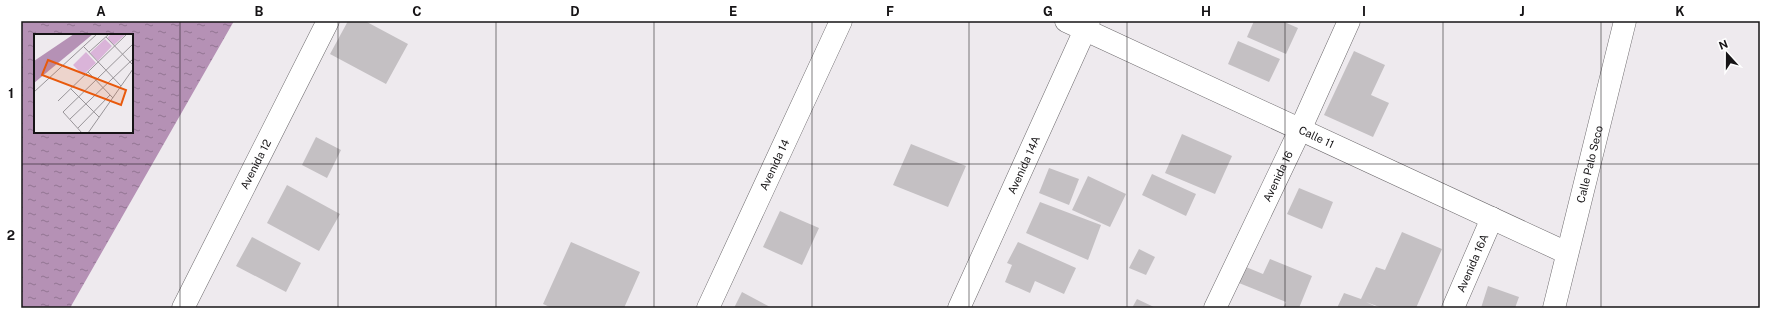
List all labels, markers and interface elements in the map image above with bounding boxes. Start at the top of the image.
text: A [96,4,106,19]
text: B [255,4,264,19]
text: C [412,4,422,19]
text: D [570,4,580,19]
text: E [729,4,737,19]
text: F [886,4,894,19]
text: G [1043,4,1053,19]
text: H [1201,4,1211,19]
text: I [1362,4,1366,19]
text: J [1519,4,1525,19]
text: K [1675,4,1685,19]
inset map [34,34,133,133]
north arrow [1707,34,1747,74]
text: N [1717,38,1730,52]
text: 1 [8,86,14,101]
street label: Calle 11 [1297,124,1336,150]
street label: Calle Palo Seco [1574,124,1605,204]
street label: Avenida 14A [1005,134,1042,196]
street label: Avenida 12 [238,137,273,191]
street label: Avenida 14 [757,137,791,192]
street label: Avenida 16 [1261,149,1295,203]
text: 2 [7,228,15,243]
street label: Avenida 16A [1455,232,1490,294]

